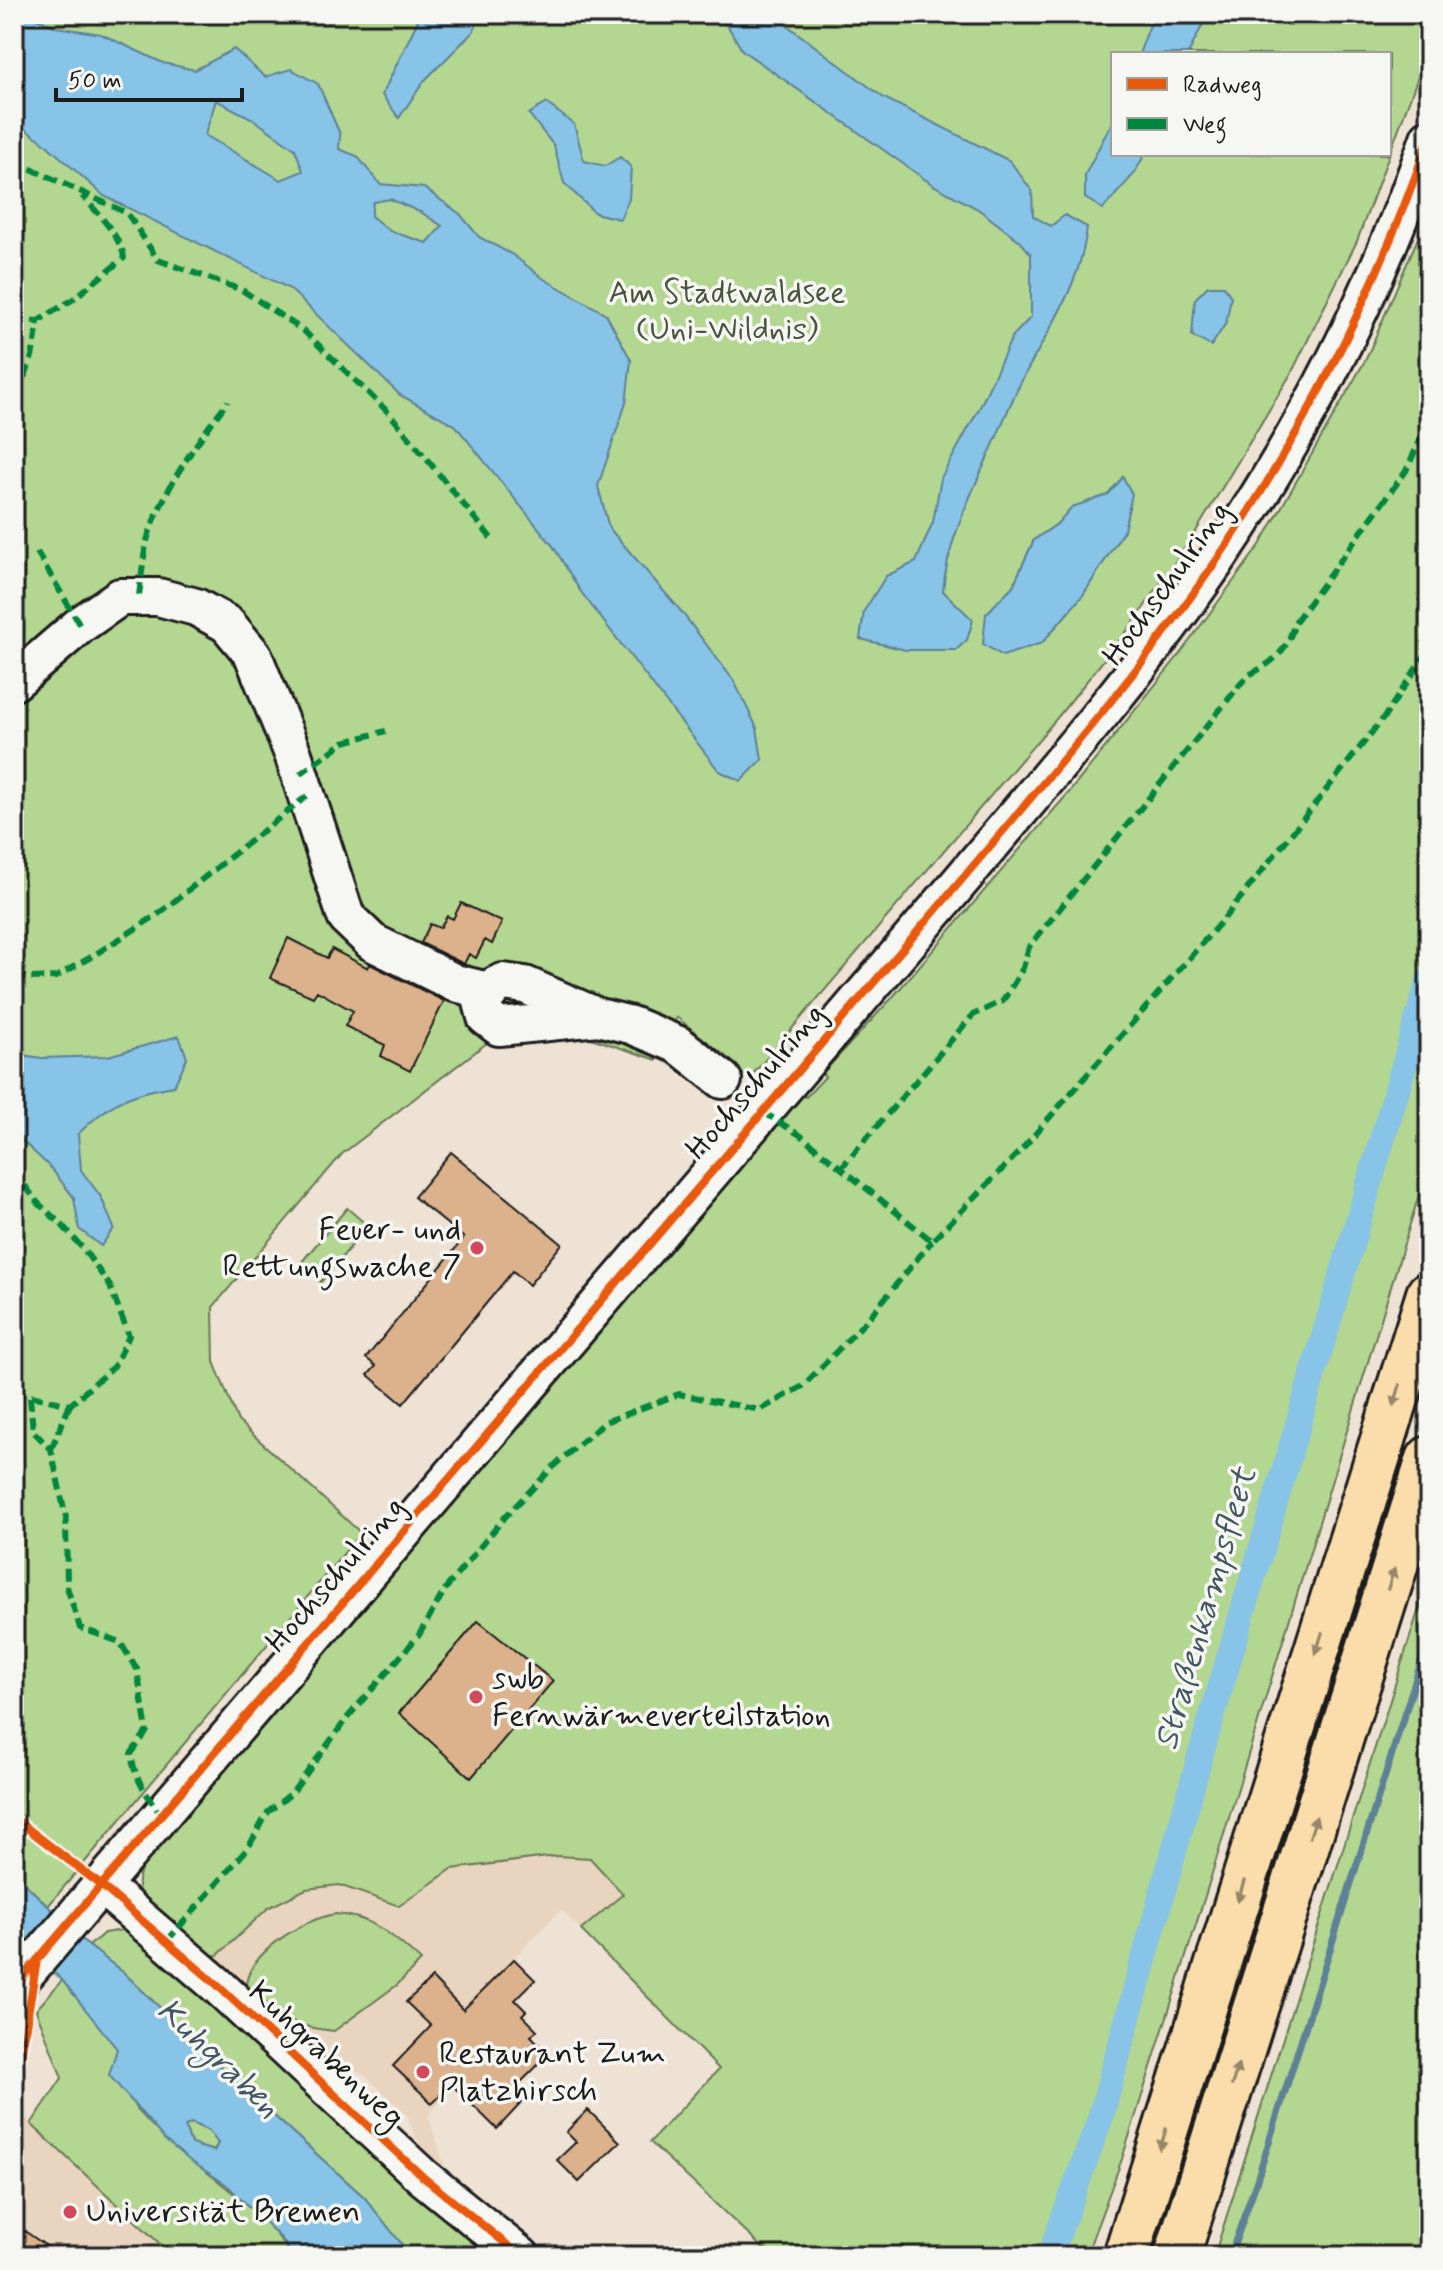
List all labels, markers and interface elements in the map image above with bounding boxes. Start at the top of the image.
scale bar [56,52,242,102]
legend [1111,52,1391,156]
text: 50 m [68,66,122,97]
text: Radweg [1183,70,1262,101]
text: Weg [1183,110,1227,144]
park label: Am Stadtwaldsee (Uni-Wildnis) [609,272,845,351]
street label: Hochschulring [1093,493,1241,675]
street label: Hochschulring [676,995,836,1169]
place label: Feuer- und Rettungswache 7 [222,1209,461,1291]
marker: Feuer- und Rettungswache 7 [468,1239,486,1257]
one-way arrow [1390,1384,1403,1408]
water label: Straßenkampsfleet [1144,1461,1268,1755]
street label: Hochschulring [256,1488,416,1662]
one-way arrow [1385,1567,1398,1591]
one-way arrow [1312,1632,1325,1656]
place label: swb Fernwärmeverteilstation [492,1658,831,1737]
marker: swb Fernwärmeverteilstation [467,1688,485,1706]
one-way arrow [1307,1815,1320,1839]
one-way arrow [1235,1880,1247,1904]
street label: Kuhgrabenweg [237,1972,413,2140]
water label: Kuhgraben [144,1989,289,2131]
place label: Restaurant Zum Platzhirsch [439,2033,666,2112]
one-way arrow [1229,2062,1241,2086]
marker: Restaurant Zum Platzhirsch [414,2063,432,2081]
one-way arrow [1157,2128,1169,2152]
place label: Universität Bremen [86,2191,360,2233]
marker: Universität Bremen [61,2203,79,2221]

